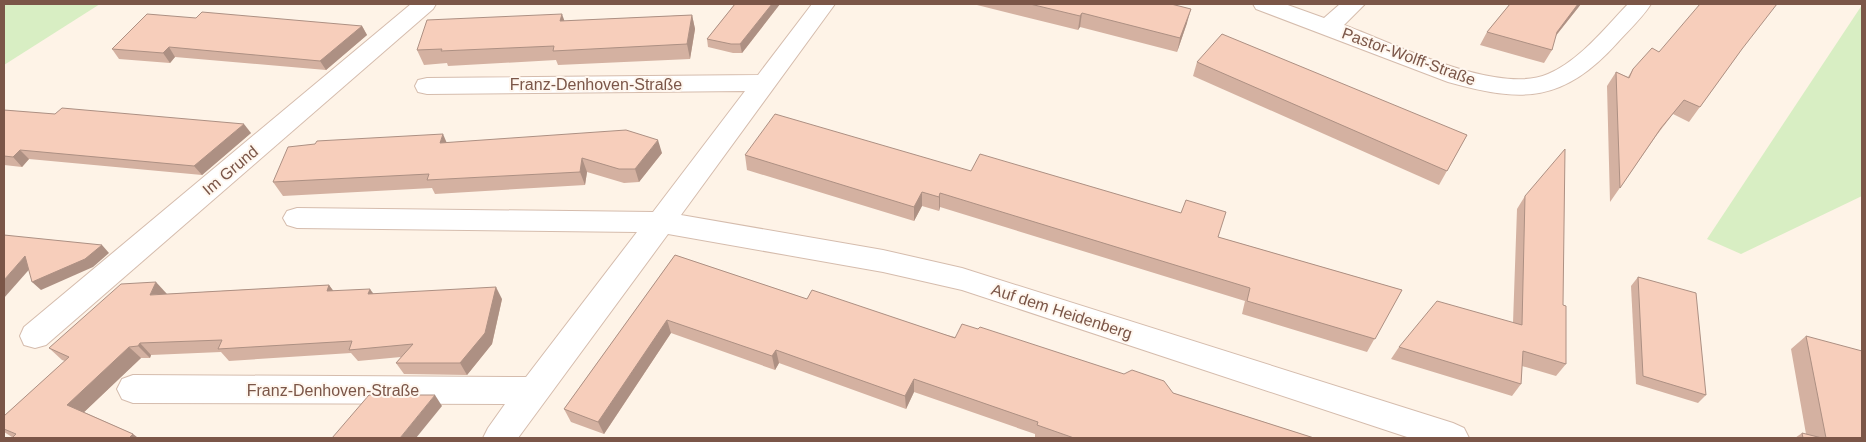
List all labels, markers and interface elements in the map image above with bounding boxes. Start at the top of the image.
street label: Pastor-Wolff-Straße [1340,24,1478,89]
street label: Franz-Denhoven-Straße [510,76,682,93]
street label: Im Grund [199,142,261,198]
street label: Auf dem Heidenberg [989,281,1134,342]
street label: Franz-Denhoven-Straße [247,382,419,399]

